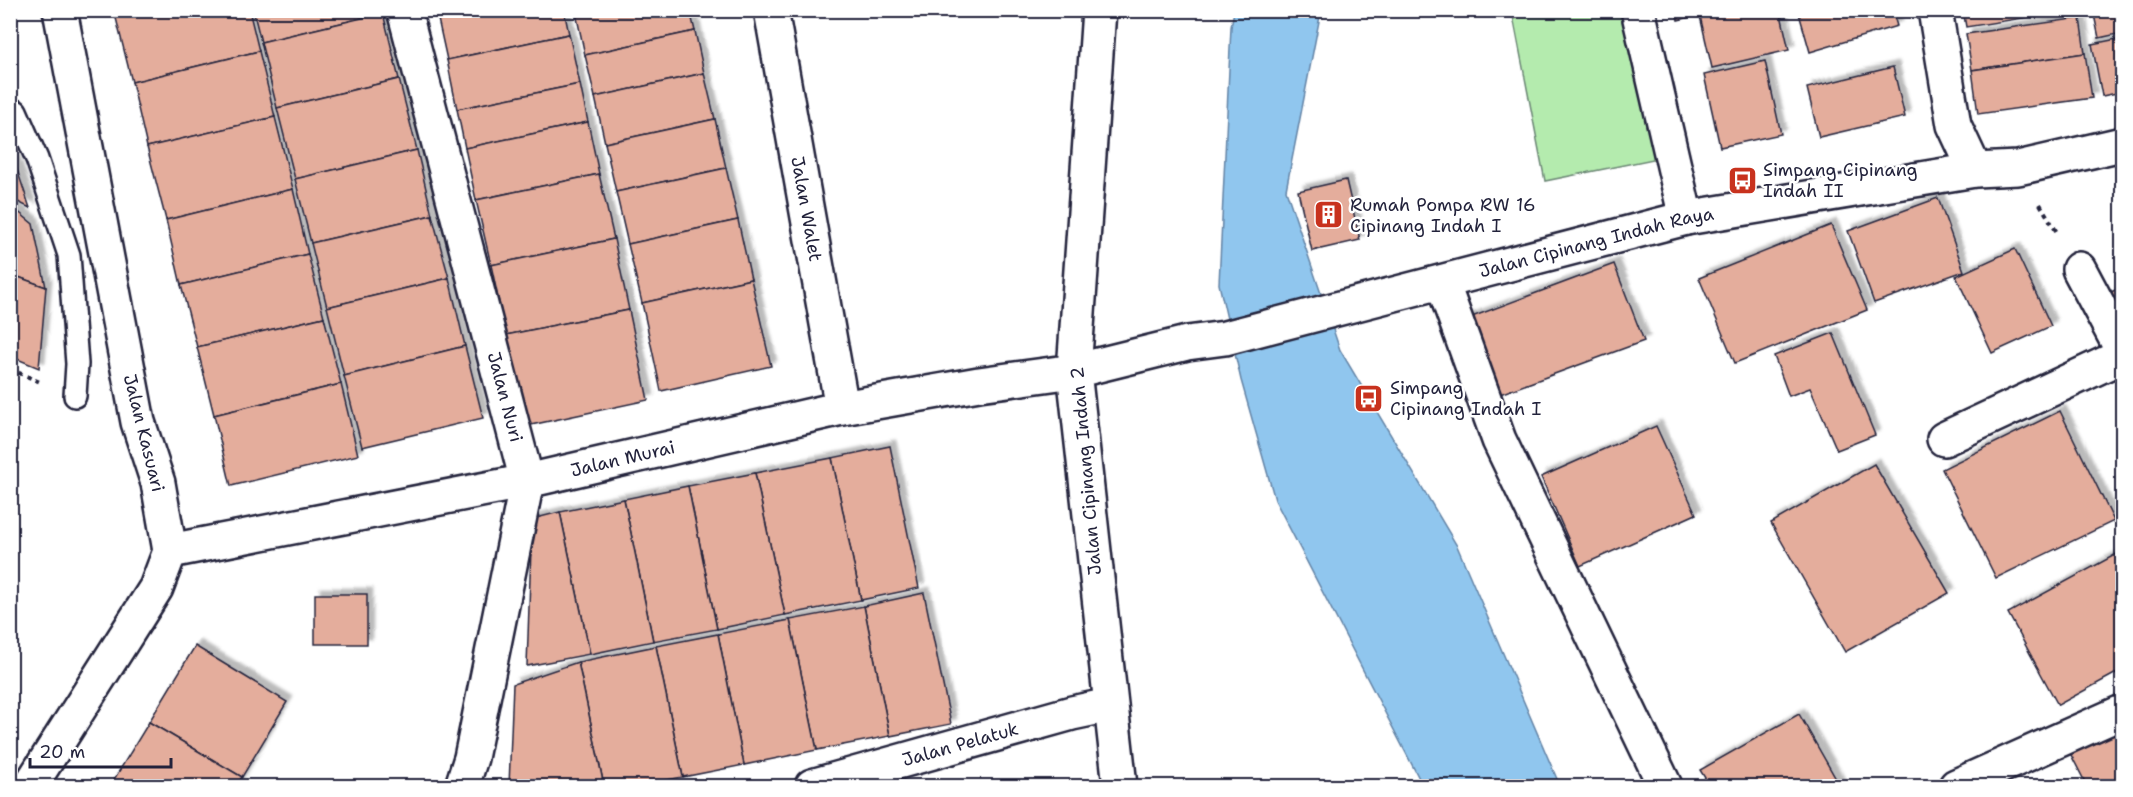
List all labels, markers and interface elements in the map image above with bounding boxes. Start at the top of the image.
street label: Jalan Walet [785,154,828,263]
place label: Simpang Cipinang Indah II [1763,158,1918,203]
bus stop icon: Simpang Cipinang Indah II [1726,164,1758,196]
place label: Rumah Pompa RW 16 Cipinang Indah I [1350,193,1536,238]
building icon: Rumah Pompa RW 16 Cipinang Indah I [1313,199,1345,231]
street label: Jalan Cipinang Indah Raya [1477,202,1716,283]
street label: Jalan Nuri [482,349,528,445]
street label: Jalan Cipinang Indah 2 [1065,366,1107,576]
street label: Jalan Kasuari [118,372,170,494]
place label: Simpang Cipinang Indah I [1390,376,1541,421]
bus stop icon: Simpang Cipinang Indah I [1353,382,1385,414]
street label: Jalan Murai [568,435,677,483]
street label: Jalan Pelatuk [899,717,1021,772]
scale bar [30,731,171,769]
text: 20 m [39,740,85,764]

